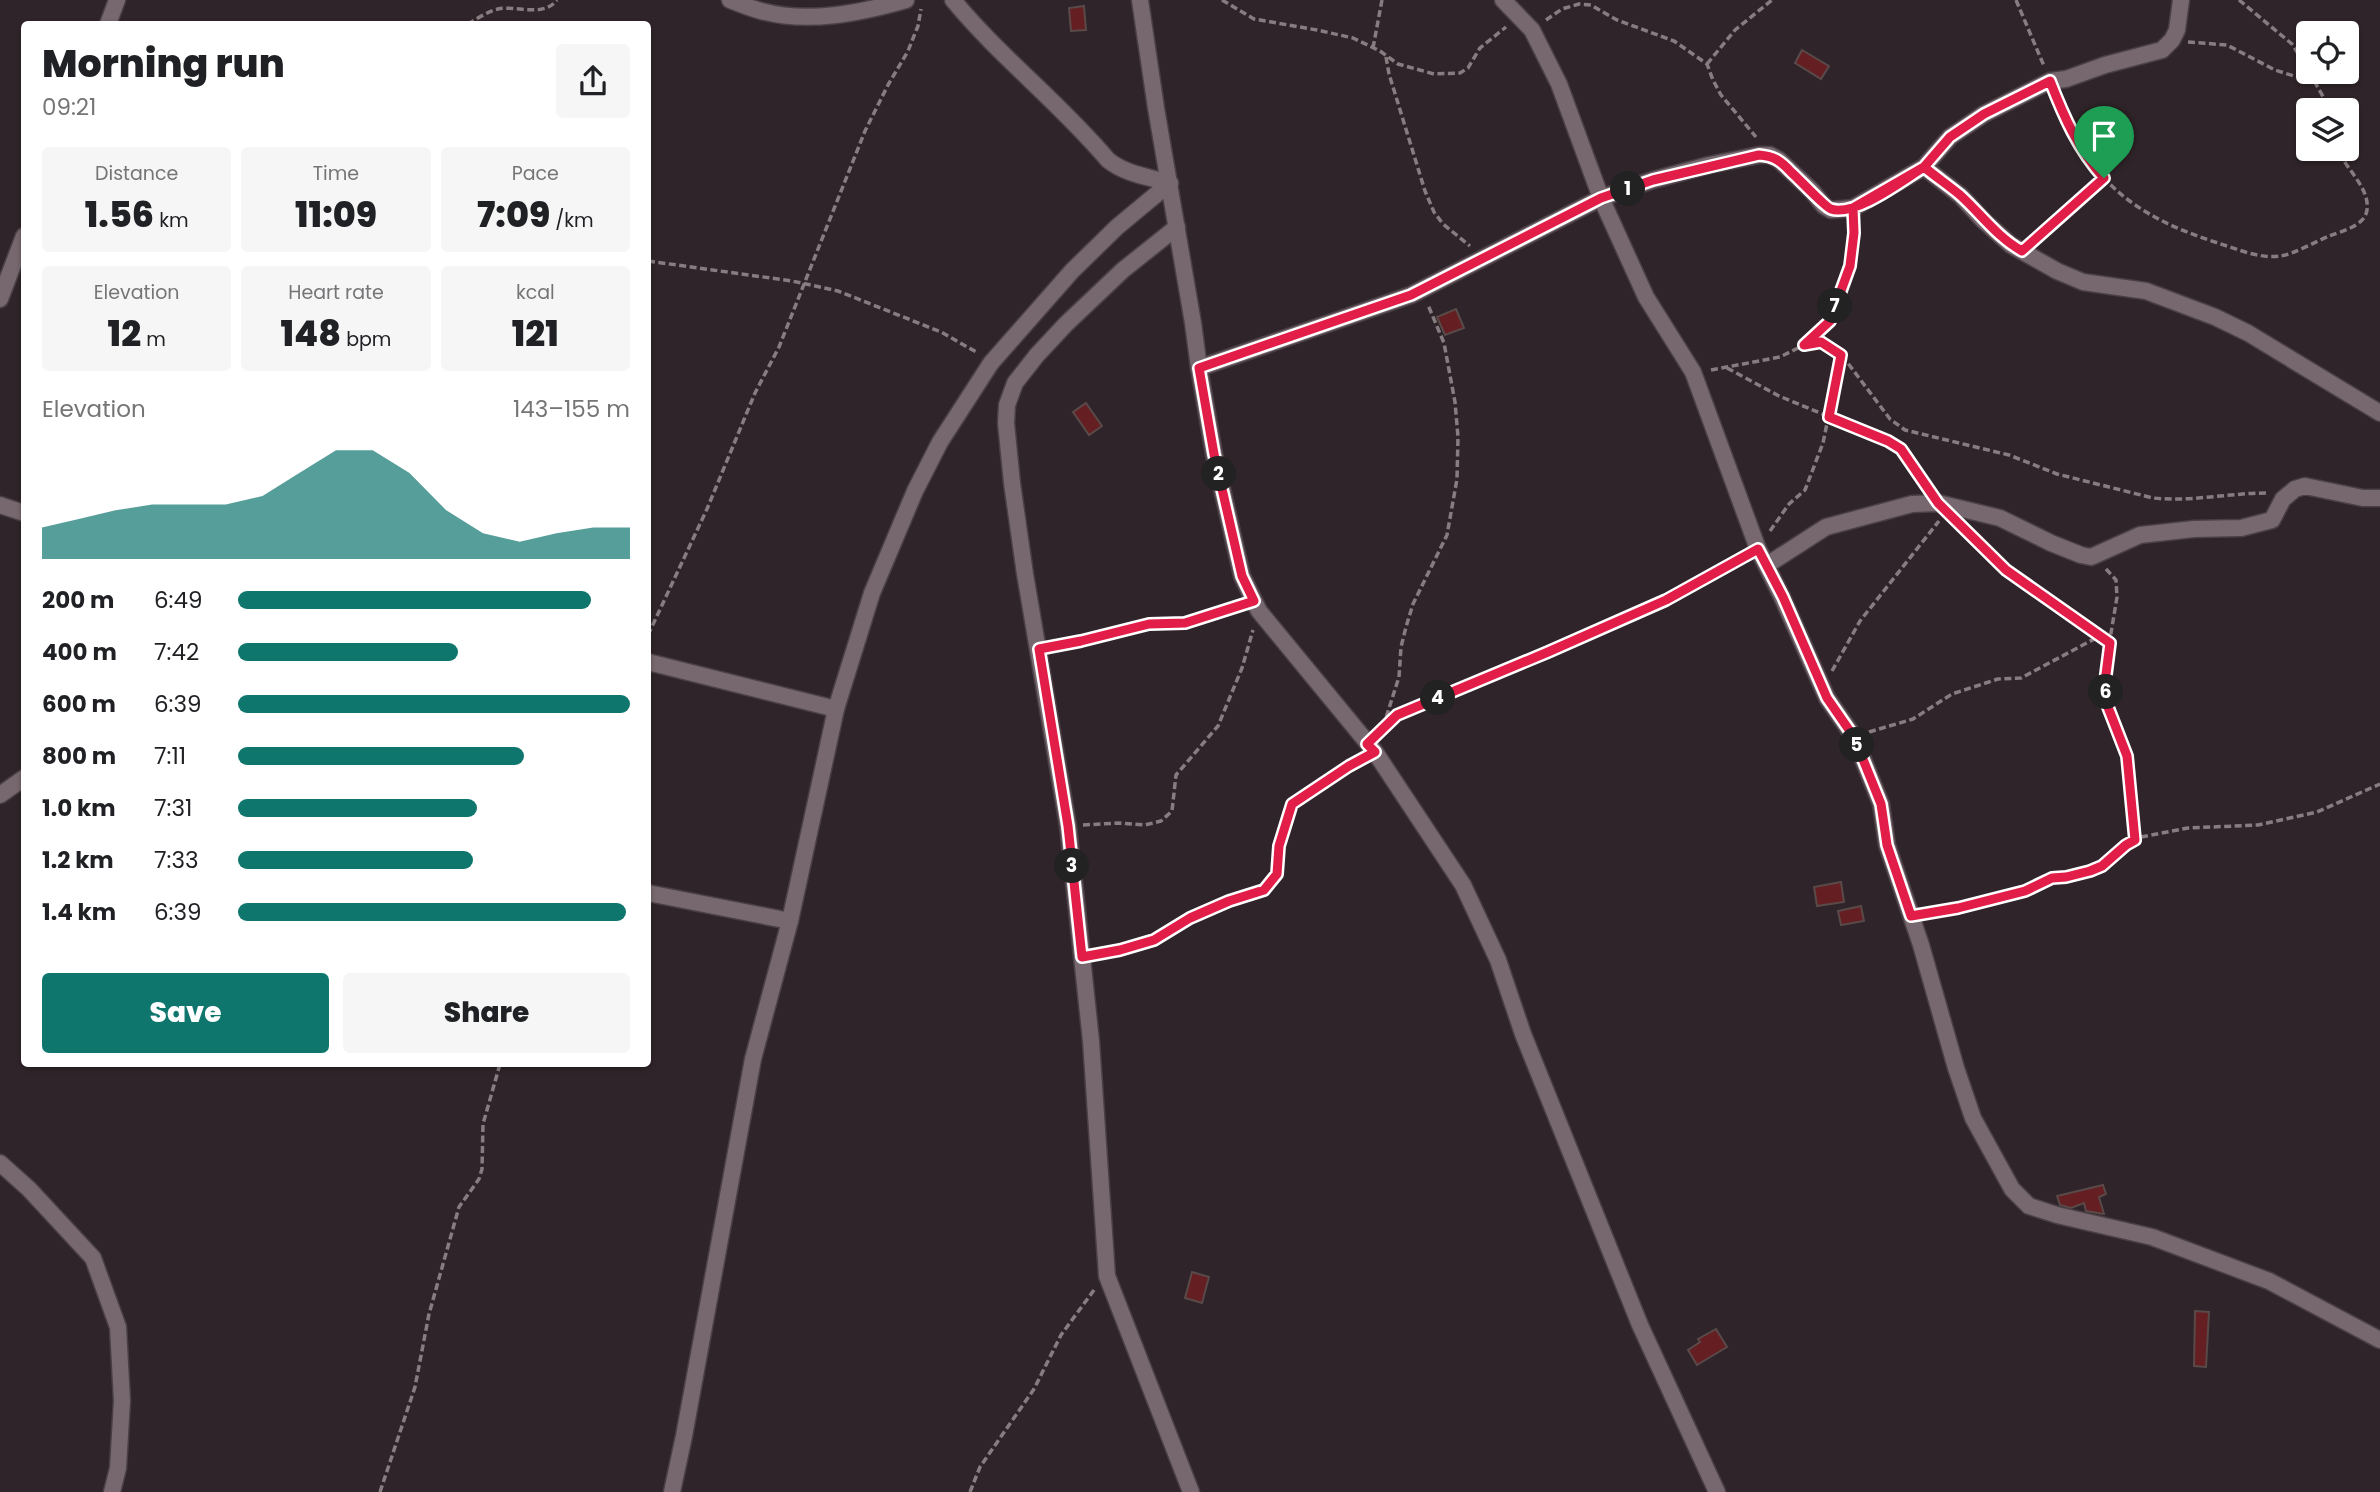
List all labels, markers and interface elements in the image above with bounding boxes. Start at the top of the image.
map controls [2296,21,2359,161]
button: locate [2296,21,2359,84]
text: Morning run [42,37,285,90]
button: share [556,44,630,118]
text: 09:21 [42,91,96,123]
button: layers [2296,98,2359,161]
pin [2074,106,2134,178]
icon: arrive [2085,117,2123,155]
text: Distance [95,160,178,187]
text: Time [313,160,359,187]
text: Pace [512,160,559,187]
pin: 1 [1610,172,1646,206]
text: 1 [1624,175,1631,202]
text: 1.56 [85,190,154,239]
text: 11:09 [295,190,377,239]
text: 7:09 [477,190,550,239]
text: km [154,207,189,234]
text: /km [550,207,594,234]
text: Elevation [94,279,179,306]
text: Heart rate [288,279,384,306]
text: kcal [516,279,555,306]
pin: 7 [1818,288,1853,324]
text: 7 [1829,292,1840,319]
text: 12 [108,309,141,358]
text: 148 [281,309,341,358]
text: 121 [512,309,559,358]
text: m [141,326,166,353]
text: bpm [341,326,391,353]
text: Elevation [42,393,146,425]
text: 143–155 m [513,393,630,425]
pin: 2 [1202,456,1236,491]
text: 2 [1213,460,1224,487]
text: 200 m [42,584,114,616]
text: 6:49 [154,584,202,616]
text: 400 m [42,636,117,668]
text: 7:42 [154,636,199,668]
pin: 6 [2088,674,2124,710]
text: 6 [2099,678,2112,705]
pin: 4 [1420,680,1456,716]
text: 4 [1431,684,1444,711]
text: 600 m [42,688,116,720]
text: 6:39 [154,688,202,720]
pin: 5 [1840,728,1874,762]
text: 5 [1850,731,1863,758]
text: 800 m [42,740,116,772]
text: 7:11 [154,740,186,772]
text: 1.0 km [42,792,116,824]
text: 7:31 [154,792,192,824]
text: 1.2 km [42,844,114,876]
text: 7:33 [154,844,199,876]
pin: 3 [1054,848,1090,884]
text: 3 [1066,852,1077,879]
text: 1.4 km [42,896,116,928]
text: 6:39 [154,896,202,928]
button: Save [42,973,329,1053]
button: Share [343,973,630,1053]

